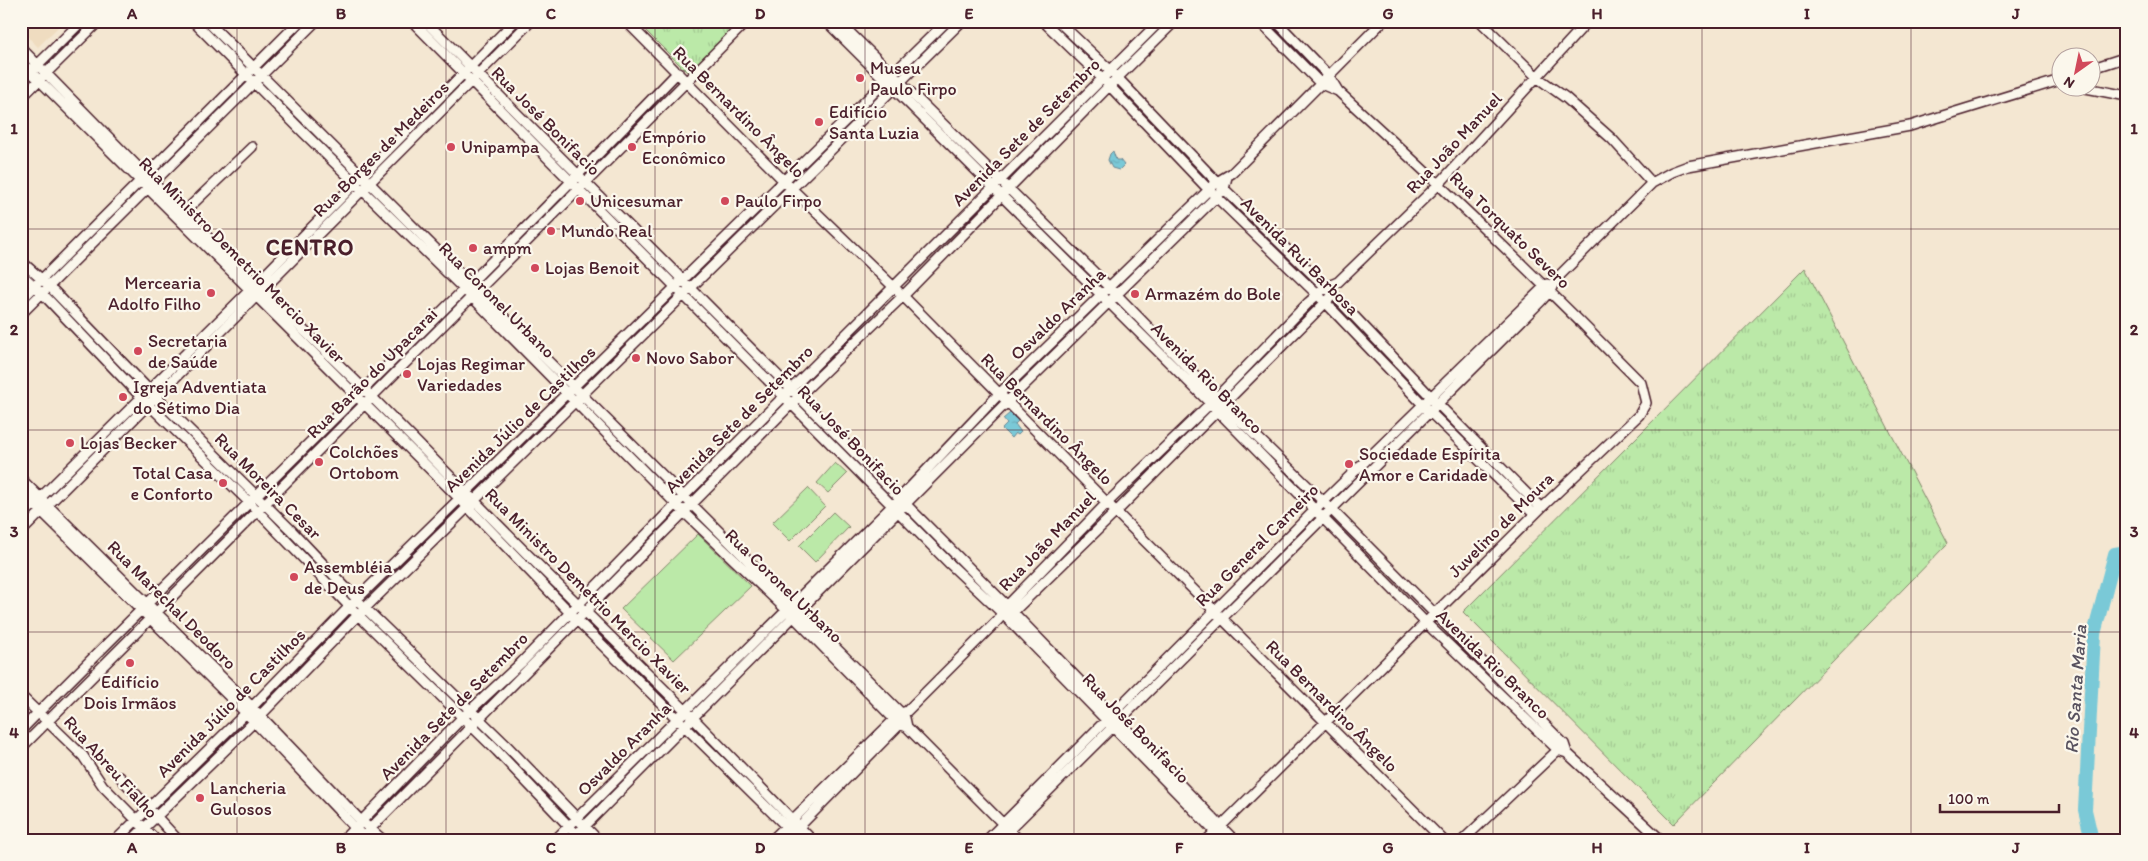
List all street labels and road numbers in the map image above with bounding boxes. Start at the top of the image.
street label: Rua Bernardino Ângelo [668,41,810,183]
street label: Avenida Sete de Setembro [947,53,1105,211]
street label: Rua José Bonifacio [487,62,605,180]
street label: Rua Borges de Medeiros [308,76,454,222]
street label: Rua João Manuel [1401,88,1507,198]
street label: Rua Ministro Demetrio Mercio Xavier [134,152,350,368]
street label: Rua Torquato Severo [1445,167,1575,293]
street label: Avenida Rui Barbosa [1236,192,1364,320]
street label: Rua Coronel Urbano [434,237,560,363]
street label: Osvaldo Aranha [1006,263,1111,365]
street label: Rua Barão do Upacarai [302,303,442,443]
street label: Avenida Rio Branco [1146,317,1268,439]
street label: Avenida Sete de Setembro [660,340,818,498]
street label: Avenida Júlio de Castilhos [440,341,600,497]
street label: Rua Bernardino Ângelo [976,348,1118,490]
street label: Rua José Bonifacio [793,380,909,500]
street label: Rua Moreira Cesar [210,428,327,545]
street label: Juvelino de Moura [1444,468,1558,582]
street label: Rua General Carneiro [1191,479,1323,611]
street label: Rua Ministro Demetrio Mercio Xavier [480,483,696,699]
street label: Rua João Manuel [994,486,1100,596]
street label: Rua Coronel Urbano [720,524,848,648]
street label: Rua Marechal Deodoro [103,536,241,674]
street label: Avenida Rio Branco [1432,604,1554,724]
street label: Avenida Júlio de Castilhos [152,624,310,782]
street label: Avenida Sete de Setembro [375,627,533,785]
street label: Rua Bernardino Ângelo [1261,635,1403,777]
street label: Rua José Bonifacio [1078,668,1194,788]
street label: Osvaldo Aranha [572,697,676,801]
street label: Rua Abreu Fialho [59,711,163,823]

